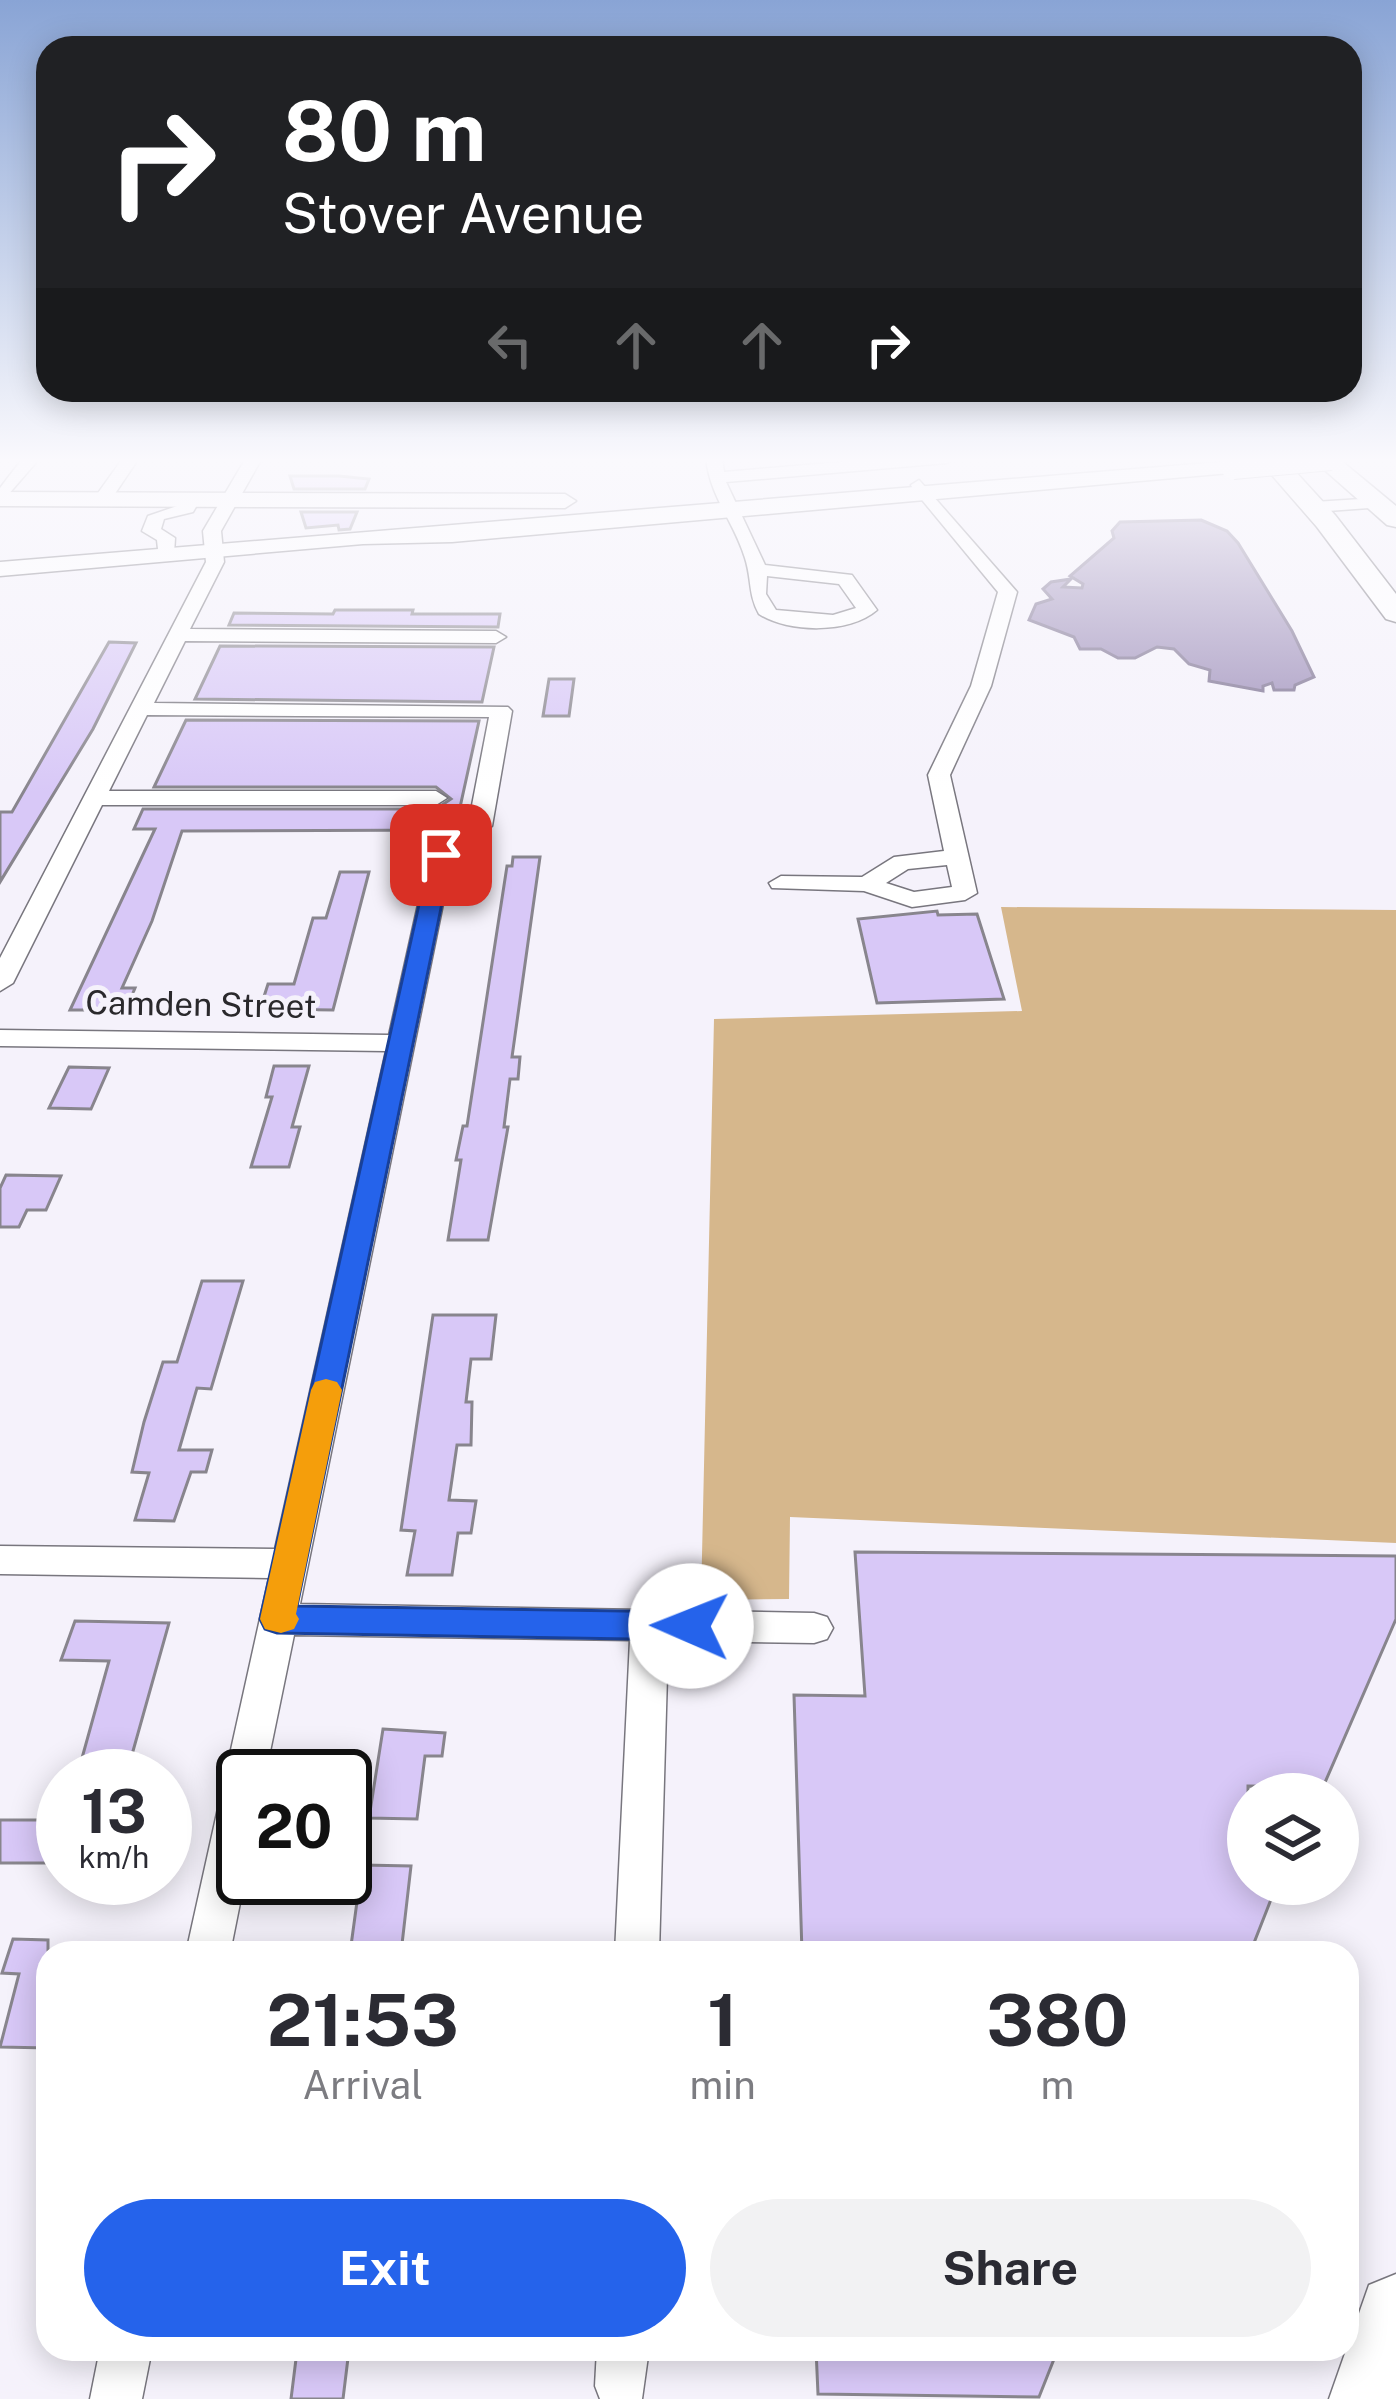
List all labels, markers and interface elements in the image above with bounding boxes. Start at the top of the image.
text: 80 m [282,81,486,180]
icon: right [84,84,240,240]
text: Stover Avenue [282,182,644,245]
icon: left [477,312,543,378]
icon: ahead [603,312,669,378]
icon: ahead [729,312,795,378]
icon: right [855,312,921,378]
pin [390,804,492,906]
icon: arrive [408,822,474,888]
street label: Camden Street [85,983,317,1025]
position arrow [628,1563,754,1689]
speed limit sign: 20 [216,1749,372,1905]
map controls [1227,1773,1359,1905]
button: layers [1227,1773,1359,1905]
text: 13 [81,1776,147,1847]
text: km/h [79,1839,149,1875]
text: 21:53 [267,1978,459,2062]
text: 1 [707,1978,738,2062]
text: 380 [986,1978,1128,2062]
text: Arrival [303,2062,423,2108]
text: min [690,2062,756,2108]
text: m [1040,2062,1074,2108]
button: Exit [84,2199,686,2337]
button: Share [710,2199,1311,2337]

